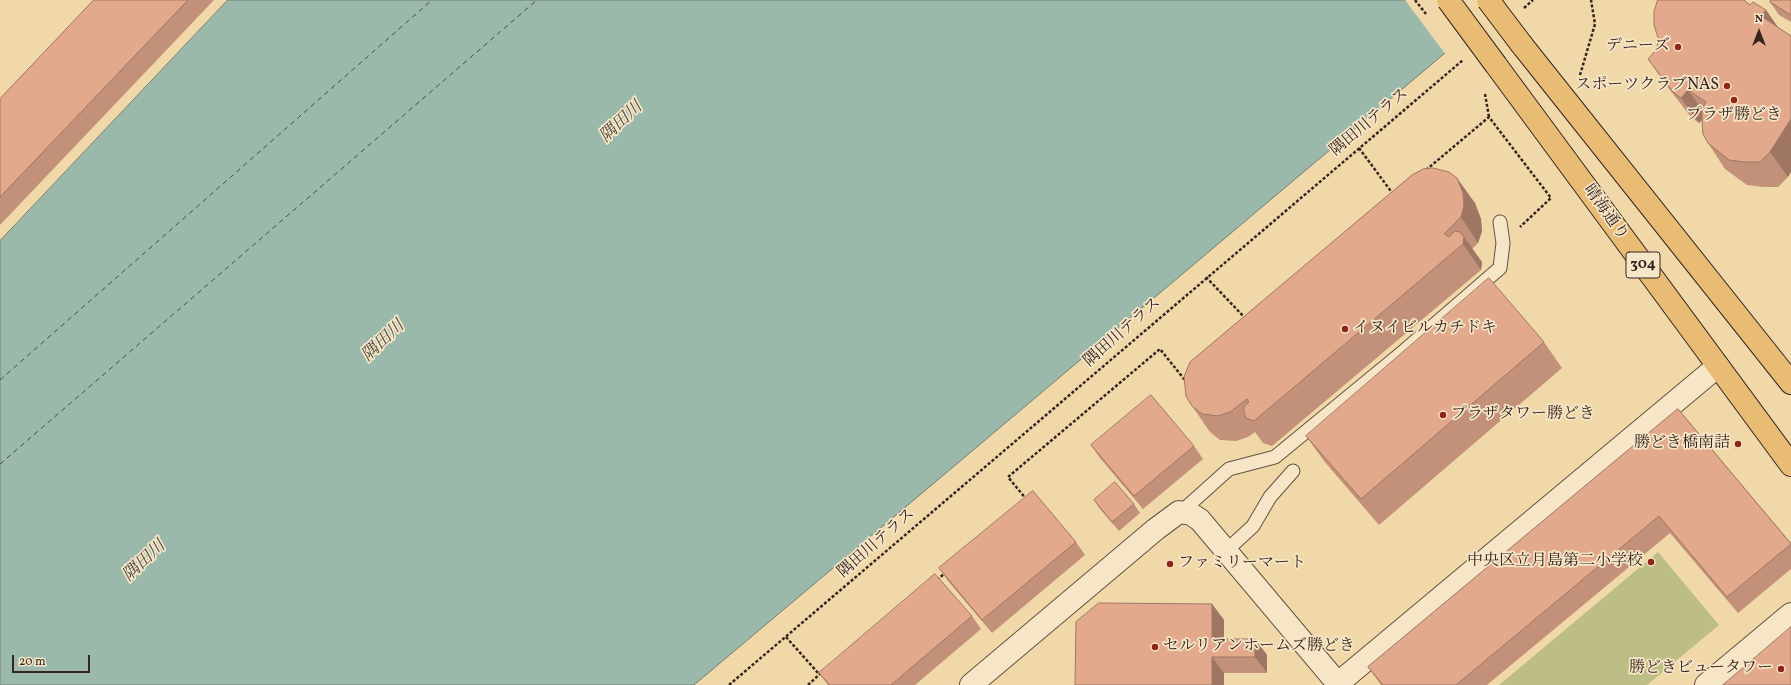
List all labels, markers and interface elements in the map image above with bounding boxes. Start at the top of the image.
north arrow [1739,12,1779,52]
text: N [1755,12,1763,27]
place label: デニーズ [1606,37,1670,57]
marker: デニーズ [1673,42,1683,52]
place label: スポーツクラブNAS [1575,76,1719,96]
marker: スポーツクラブNAS [1722,81,1732,91]
street label: 隅田川テラス [1327,85,1413,161]
marker: プラザ勝どき [1729,95,1739,105]
water label: 隅田川 [596,98,648,148]
place label: プラザ勝どき [1686,106,1782,126]
street label: 晴海通り [1578,181,1632,245]
road number: 304 [1626,252,1660,278]
street label: 隅田川テラス [1080,294,1166,372]
water label: 隅田川 [358,317,410,367]
place label: イヌイビルカチドキ [1353,319,1497,339]
marker: イヌイビルカチドキ [1340,324,1350,334]
place label: プラザタワー勝どき [1451,405,1595,425]
marker: プラザタワー勝どき [1438,410,1448,420]
place label: 勝どき橋南詰 [1634,434,1730,454]
marker: 勝どき橋南詰 [1733,439,1743,449]
street label: 隅田川テラス [834,505,920,583]
water label: 隅田川 [119,537,171,587]
place label: 中央区立月島第二小学校 [1467,552,1643,572]
place label: ファミリーマート [1178,554,1306,574]
marker: 中央区立月島第二小学校 [1646,557,1656,567]
marker: ファミリーマート [1165,559,1175,569]
place label: セルリアンホームズ勝どき [1163,637,1355,657]
marker: セルリアンホームズ勝どき [1150,642,1160,652]
scale bar [14,647,92,673]
text: 20 m [19,654,46,670]
place label: 勝どきビュータワー [1629,659,1773,679]
marker: 勝どきビュータワー [1776,664,1786,674]

